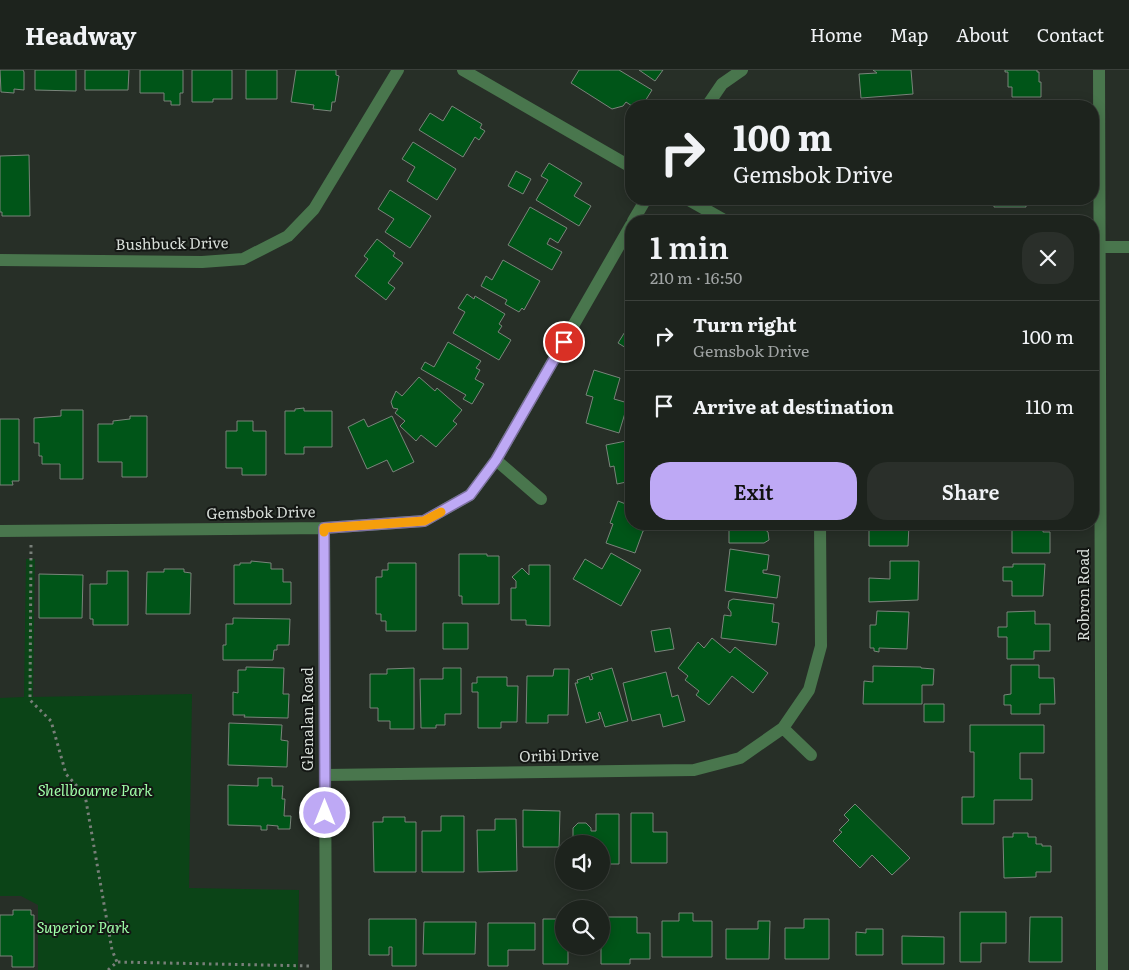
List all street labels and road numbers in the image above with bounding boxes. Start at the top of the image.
street label: Bushbuck Drive [115,230,229,255]
street label: Gemsbok Drive [206,499,316,524]
street label: Robron Road [1071,549,1094,641]
street label: Glenalan Road [295,667,318,771]
street label: Oribi Drive [519,742,599,767]

